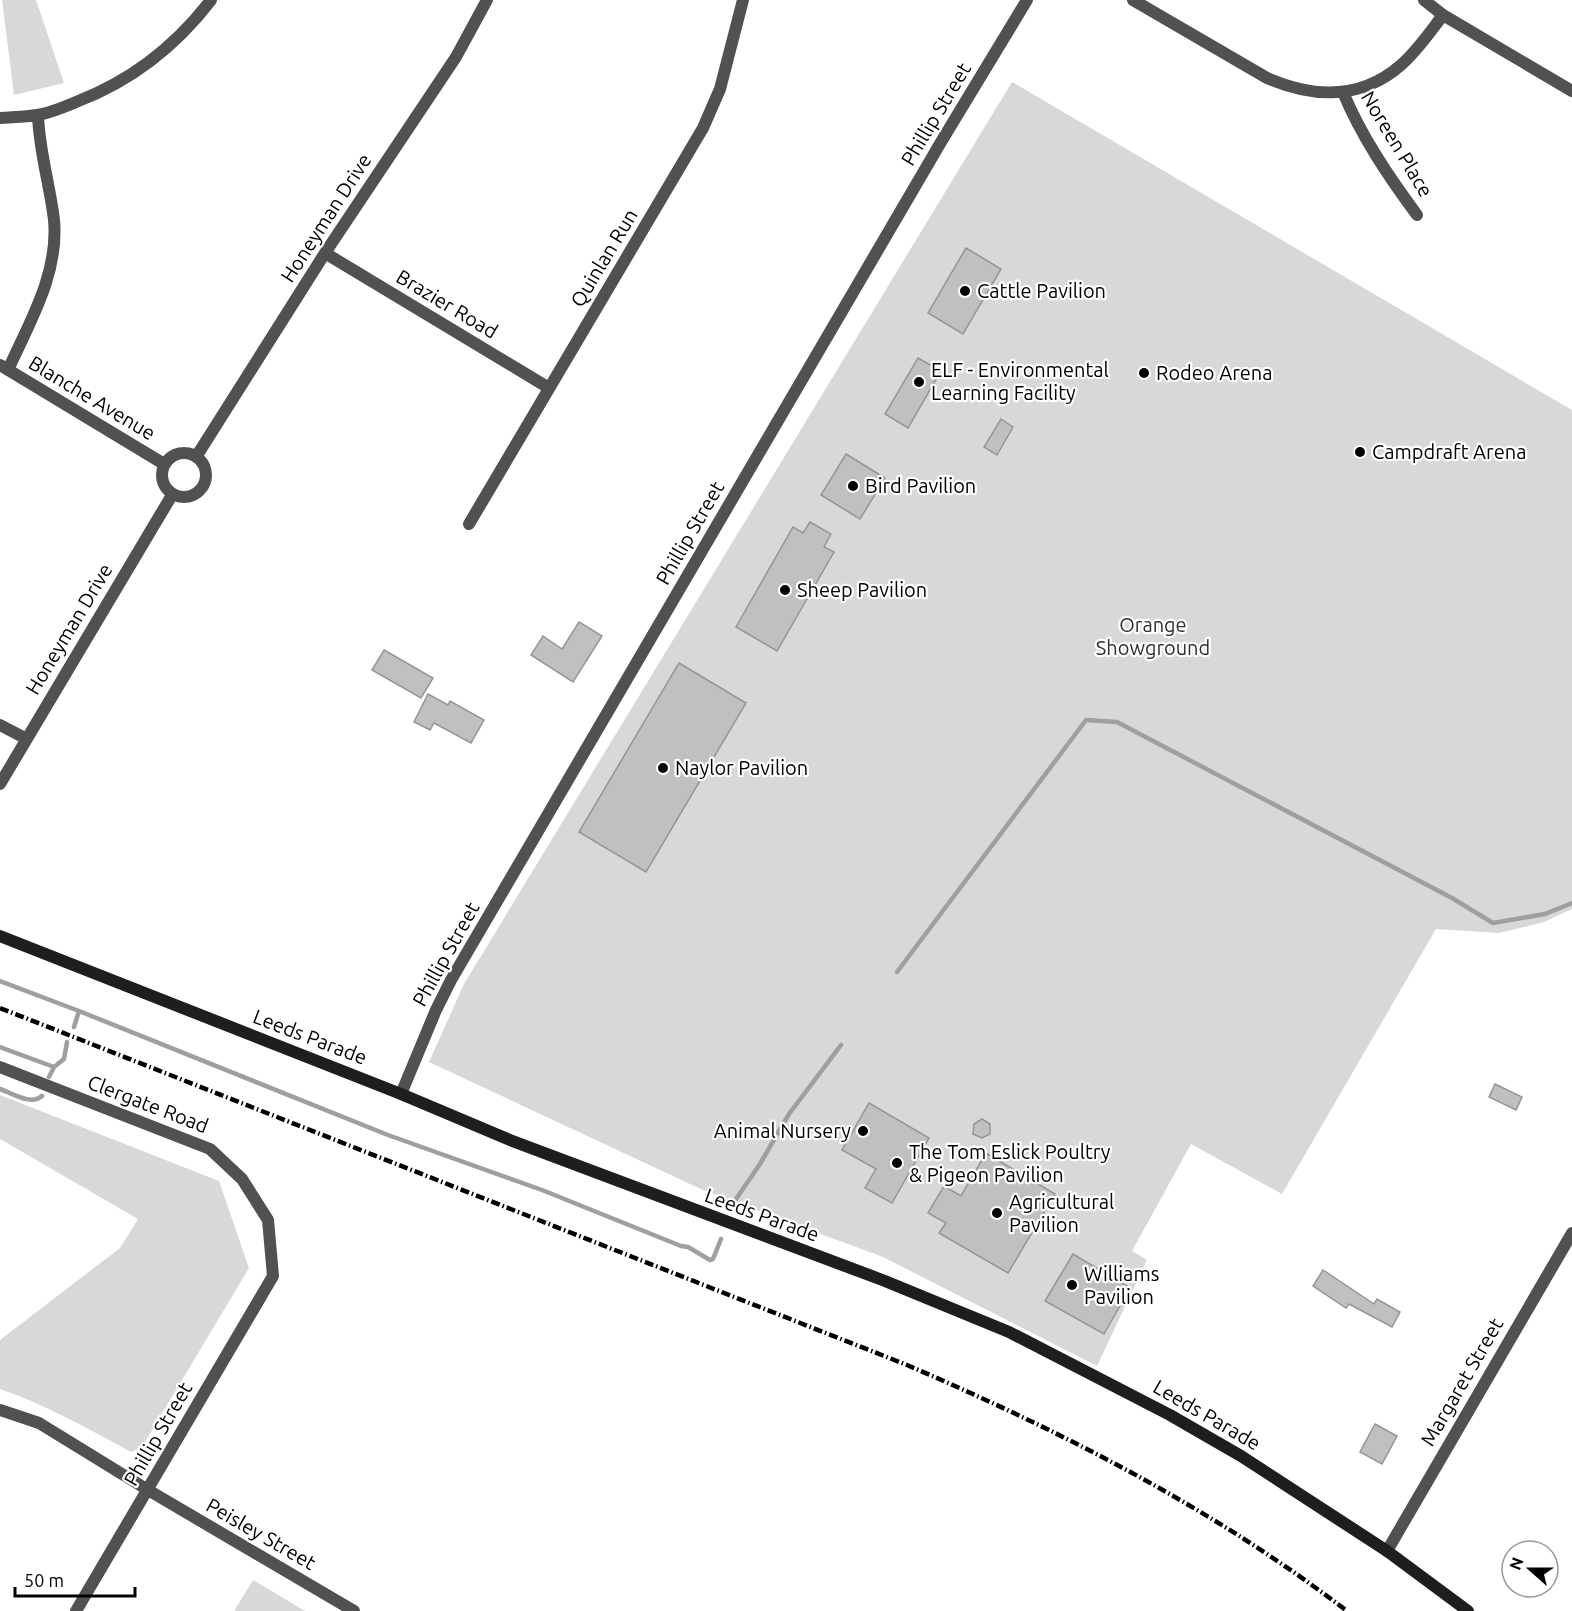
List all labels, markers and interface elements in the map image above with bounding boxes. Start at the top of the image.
street label: Phillip Street [896,58,975,169]
street label: Noreen Place [1357,87,1438,201]
street label: Honeyman Drive [275,149,376,286]
street label: Quinlan Run [565,205,642,311]
street label: Brazier Road [393,264,502,343]
place label: Cattle Pavilion [977,279,1106,302]
marker: Cattle Pavilion [958,284,972,298]
street label: Blanche Avenue [25,351,160,444]
place label: ELF - Environmental Learning Facility [931,358,1109,404]
place label: Rodeo Arena [1156,361,1272,384]
marker: Rodeo Arena [1137,366,1151,380]
marker: ELF - Environmental Learning Facility [912,375,926,389]
place label: Campdraft Arena [1372,440,1526,463]
marker: Campdraft Arena [1353,445,1367,459]
place label: Bird Pavilion [865,474,976,497]
street label: Phillip Street [651,477,729,589]
marker: Bird Pavilion [846,479,860,493]
street label: Honeyman Drive [20,559,117,698]
place label: Sheep Pavilion [797,578,927,601]
marker: Sheep Pavilion [778,583,792,597]
park label: Orange Showground [1096,613,1210,659]
place label: Naylor Pavilion [675,756,808,779]
marker: Naylor Pavilion [656,761,670,775]
street label: Phillip Street [407,897,484,1010]
street label: Leeds Parade [250,1004,370,1069]
street label: Clergate Road [85,1070,212,1137]
place label: Animal Nursery [714,1119,851,1142]
marker: Animal Nursery [856,1124,870,1138]
place label: The Tom Eslick Poultry & Pigeon Pavilion [909,1140,1111,1186]
marker: The Tom Eslick Poultry & Pigeon Pavilion [890,1156,904,1170]
street label: Leeds Parade [702,1183,822,1246]
place label: Agricultural Pavilion [1009,1190,1114,1236]
marker: Agricultural Pavilion [990,1206,1004,1220]
place label: Williams Pavilion [1084,1262,1159,1308]
marker: Williams Pavilion [1065,1278,1079,1292]
street label: Margaret Street [1416,1314,1508,1450]
street label: Leeds Parade [1150,1375,1265,1454]
street label: Phillip Street [119,1378,197,1490]
street label: Peisley Street [202,1493,320,1574]
north arrow [1500,1539,1560,1599]
text: N [1505,1555,1527,1572]
scale bar [15,1560,135,1598]
text: 50 m [24,1570,64,1590]

